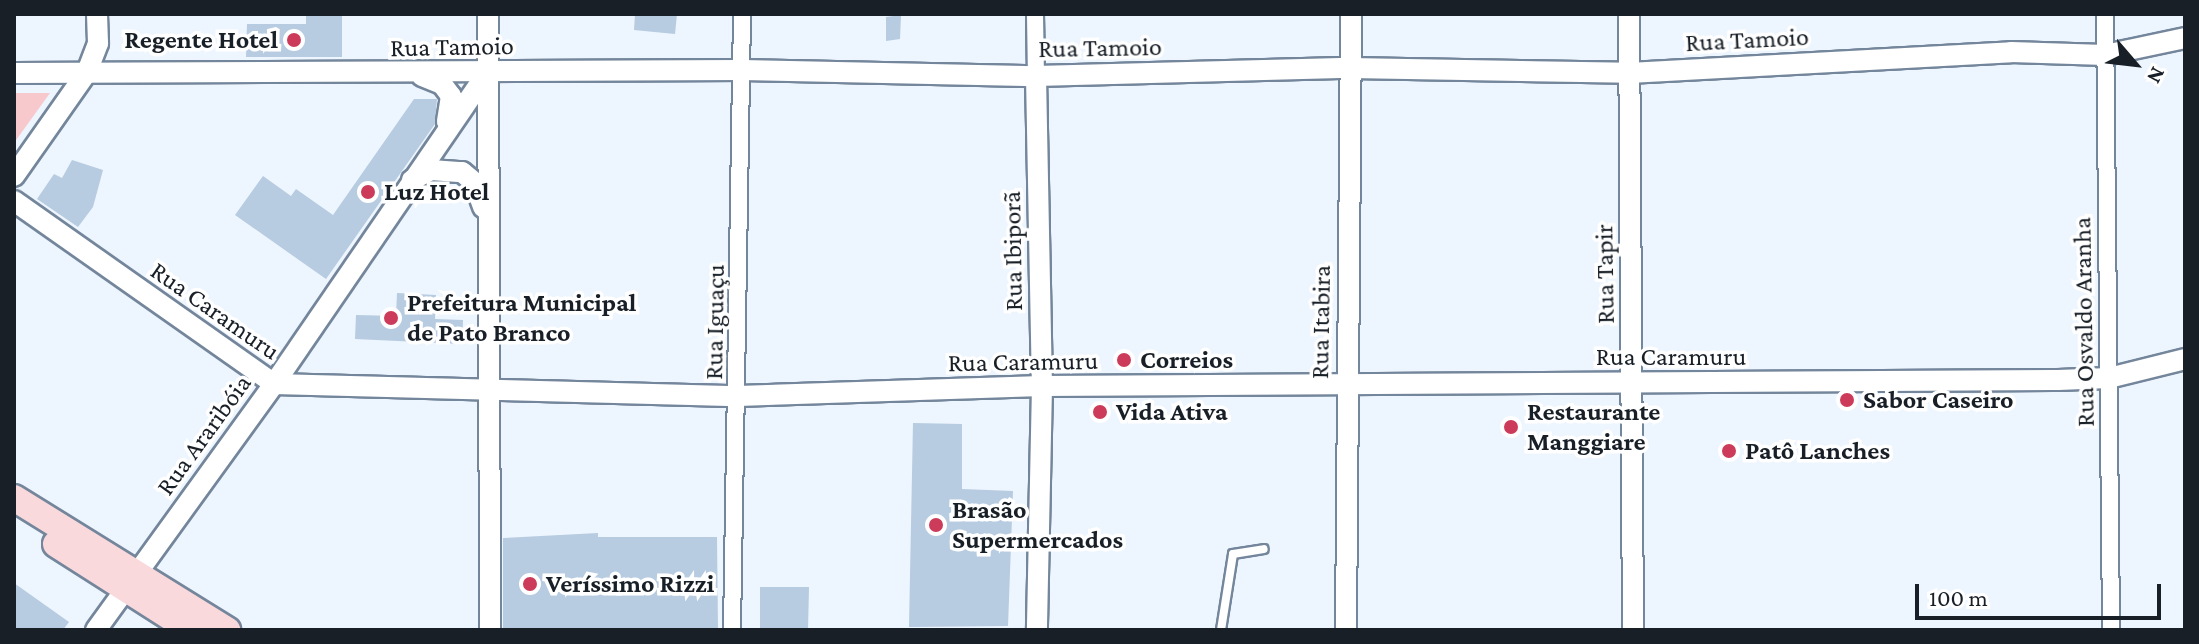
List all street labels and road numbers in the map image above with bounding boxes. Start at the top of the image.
street label: Rua Tamoio [1684,21,1810,59]
street label: Rua Tamoio [390,30,514,64]
street label: Rua Tamoio [1038,31,1162,65]
street label: Rua Ibiporã [996,191,1030,311]
street label: Rua Osvaldo Aranha [2067,217,2101,427]
street label: Rua Tapir [1589,224,1621,324]
street label: Rua Caramuru [144,255,286,367]
street label: Rua Iguaçu [698,264,732,380]
street label: Rua Itabira [1304,265,1338,379]
street label: Rua Caramuru [1596,341,1746,373]
street label: Rua Caramuru [947,345,1099,379]
street label: Rua Araribóia [150,369,258,501]

